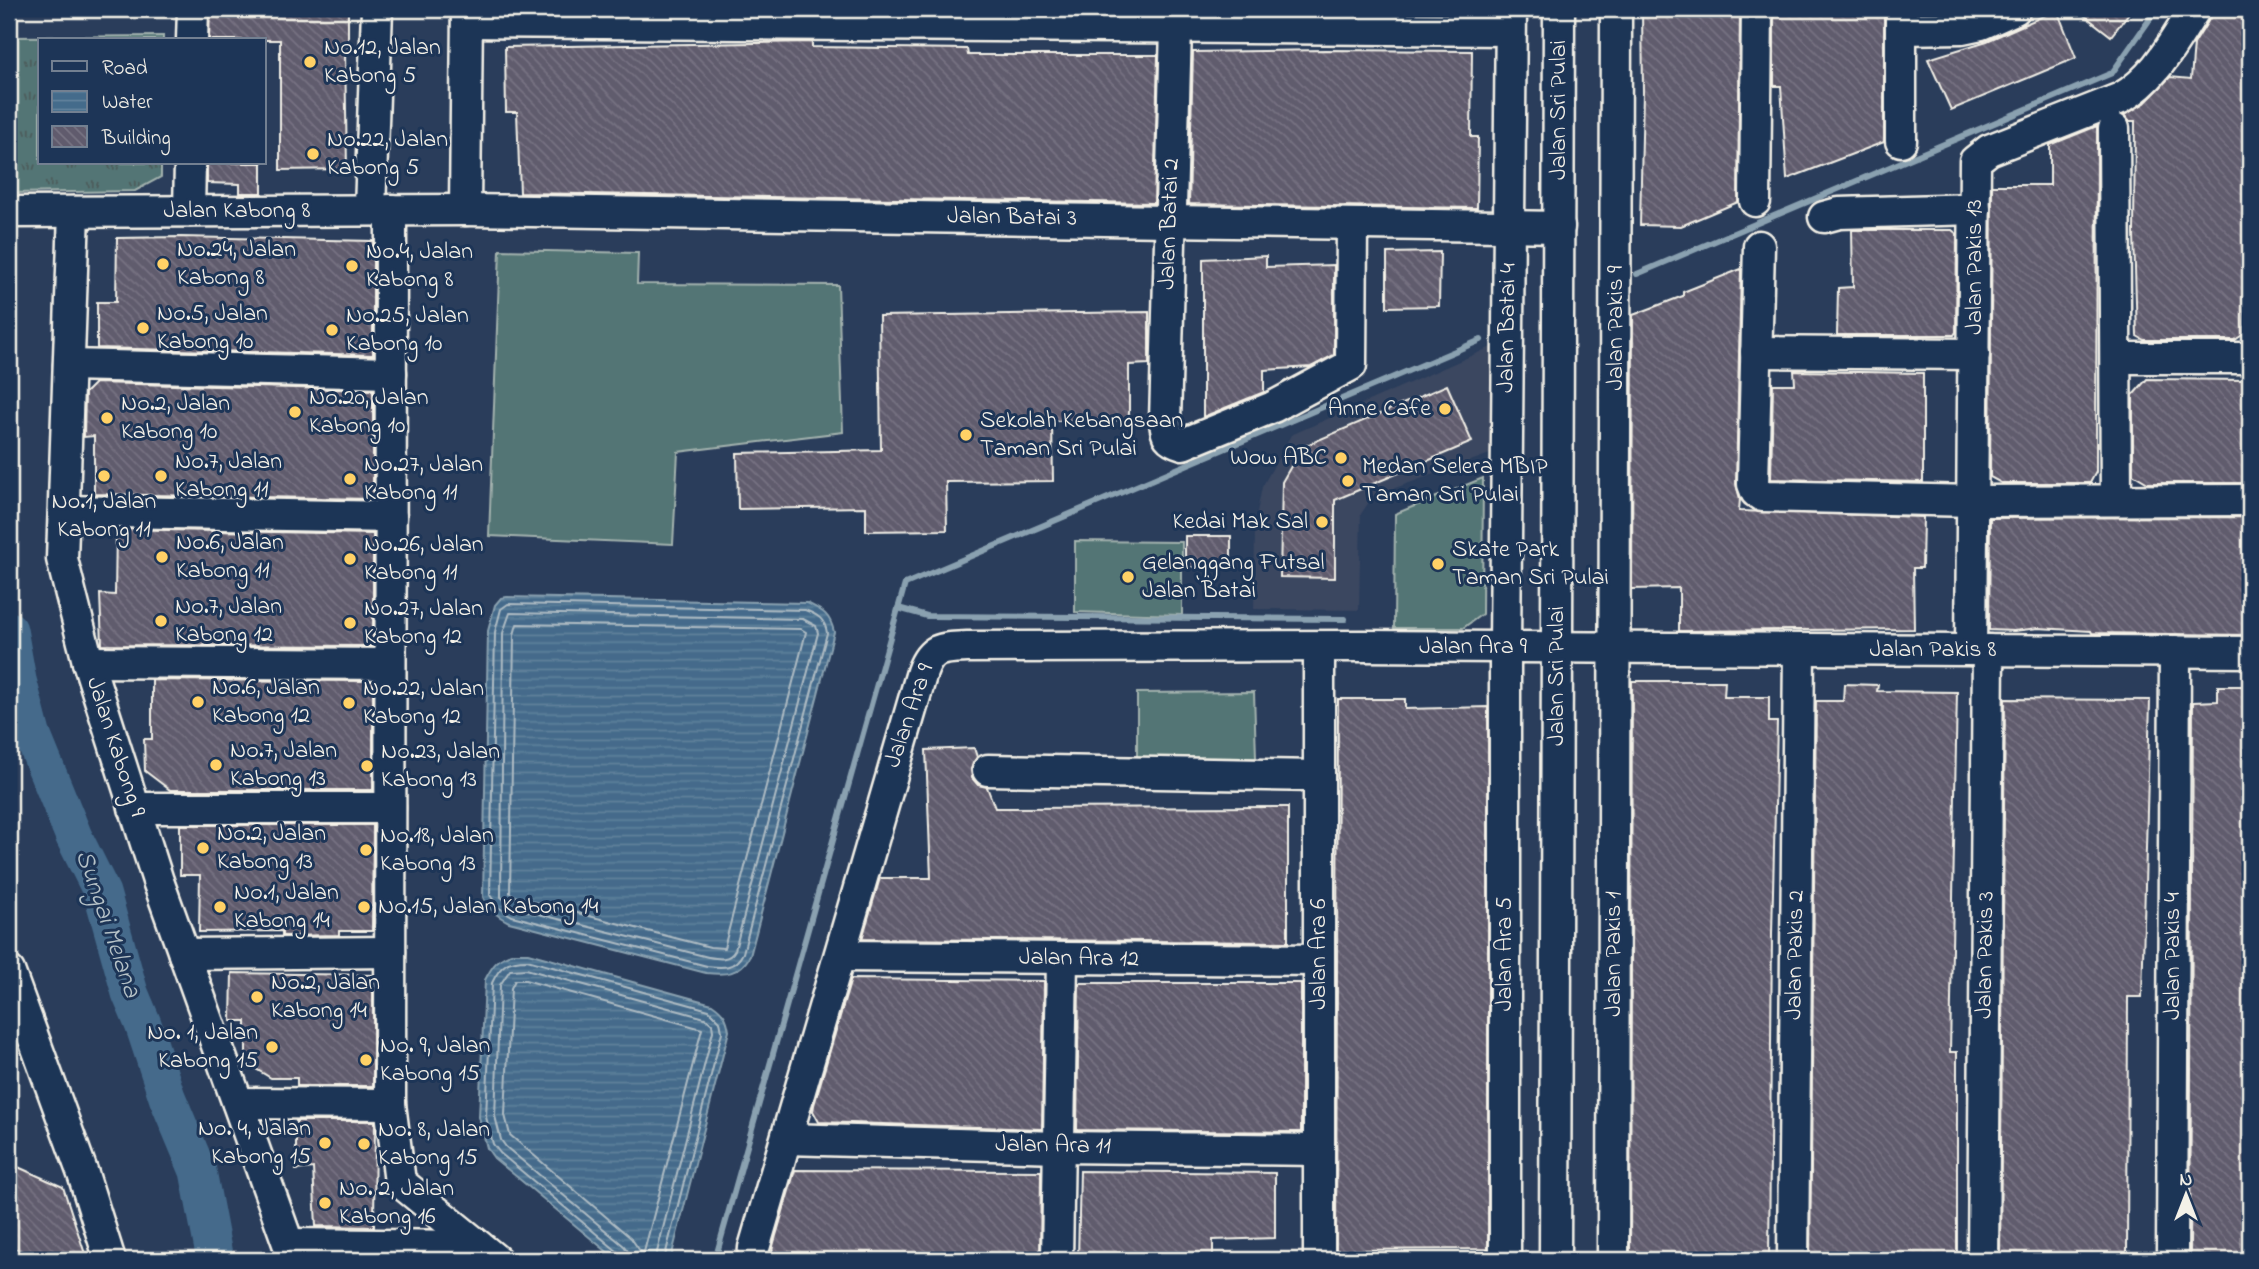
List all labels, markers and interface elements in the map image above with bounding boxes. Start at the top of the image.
place label: No.12, Jalan Kabong 5 [324,31,441,94]
legend [38,38,266,164]
street label: Jalan Sri Pulai [1542,40,1577,180]
text: Road [102,54,148,84]
marker: No.12, Jalan Kabong 5 [302,54,318,70]
text: Water [102,88,153,118]
place label: No.22, Jalan Kabong 5 [327,123,448,186]
text: Building [101,124,171,156]
marker: No.22, Jalan Kabong 5 [305,146,321,162]
street label: Jalan Batai 2 [1150,157,1190,291]
street label: Jalan Kabong 8 [164,194,310,229]
street label: Jalan Batai 3 [947,199,1077,237]
street label: Jalan Pakis 13 [1958,199,1993,335]
place label: No.24, Jalan Kabong 8 [177,233,296,296]
place label: No.4, Jalan Kabong 8 [366,235,473,298]
marker: No.24, Jalan Kabong 8 [155,256,171,272]
marker: No.4, Jalan Kabong 8 [344,258,360,274]
street label: Jalan Batai 4 [1489,263,1527,393]
street label: Jalan Pakis 9 [1599,265,1634,391]
place label: No.5, Jalan Kabong 10 [157,297,268,360]
place label: No.25, Jalan Kabong 10 [346,299,469,362]
marker: No.5, Jalan Kabong 10 [135,320,151,336]
marker: No.25, Jalan Kabong 10 [324,322,340,338]
place label: No.20, Jalan Kabong 10 [309,381,429,444]
place label: No.2, Jalan Kabong 10 [121,387,230,450]
place label: Anne Cafe [1328,392,1431,427]
marker: Anne Cafe [1437,401,1453,417]
marker: No.20, Jalan Kabong 10 [287,404,303,420]
place label: Sekolah Kebangsaan Taman Sri Pulai [980,404,1183,467]
marker: No.2, Jalan Kabong 10 [99,410,115,426]
marker: Sekolah Kebangsaan Taman Sri Pulai [958,427,974,443]
place label: Wow ABC [1230,441,1327,476]
place label: No.7, Jalan Kabong 11 [175,445,282,508]
place label: No.27, Jalan Kabong 11 [364,448,483,511]
marker: Wow ABC [1333,450,1349,466]
place label: Medan Selera MBIP Taman Sri Pulai [1362,450,1548,513]
marker: No.1, Jalan Kabong 11 [96,468,112,484]
marker: No.7, Jalan Kabong 11 [153,468,169,484]
marker: No.27, Jalan Kabong 11 [342,471,358,487]
marker: Medan Selera MBIP Taman Sri Pulai [1340,473,1356,489]
place label: No.1, Jalan Kabong 11 [52,485,156,548]
place label: Kedai Mak Sal [1172,505,1308,540]
marker: Kedai Mak Sal [1314,514,1330,530]
place label: No.6, Jalan Kabong 11 [176,526,284,589]
place label: No.26, Jalan Kabong 11 [364,528,484,591]
place label: Skate Park Taman Sri Pulai [1452,533,1609,596]
place label: Gelanggang Futsal Jalan Batai [1142,546,1325,609]
marker: No.6, Jalan Kabong 11 [154,549,170,565]
marker: No.26, Jalan Kabong 11 [342,551,358,567]
marker: Skate Park Taman Sri Pulai [1430,556,1446,572]
marker: Gelanggang Futsal Jalan Batai [1120,569,1136,585]
place label: No.7, Jalan Kabong 12 [175,590,282,653]
place label: No.27, Jalan Kabong 12 [364,592,483,655]
street label: Jalan Sri Pulai [1540,606,1575,746]
marker: No.7, Jalan Kabong 12 [153,613,169,629]
marker: No.27, Jalan Kabong 12 [342,615,358,631]
street label: Jalan Ara 9 [1419,630,1528,665]
street label: Jalan Pakis 8 [1870,633,1996,668]
street label: Jalan Ara 9 [876,659,944,773]
place label: No.6, Jalan Kabong 12 [212,671,320,734]
place label: No.22, Jalan Kabong 12 [363,672,484,735]
street label: Jalan Kabong 9 [76,673,154,822]
marker: No.6, Jalan Kabong 12 [190,694,206,710]
marker: No.22, Jalan Kabong 12 [341,695,357,711]
place label: No.7, Jalan Kabong 13 [230,734,337,797]
place label: No.23, Jalan Kabong 13 [381,735,500,798]
marker: No.7, Jalan Kabong 13 [208,757,224,773]
marker: No.23, Jalan Kabong 13 [359,758,375,774]
place label: No.2, Jalan Kabong 13 [217,817,326,880]
place label: No.18, Jalan Kabong 13 [380,819,494,882]
marker: No.2, Jalan Kabong 13 [195,840,211,856]
marker: No.18, Jalan Kabong 13 [358,842,374,858]
water label: Sungai Melana [64,845,150,1004]
place label: No.1, Jalan Kabong 14 [234,876,339,939]
place label: No.15, Jalan Kabong 14 [378,890,599,925]
street label: Jalan Pakis 2 [1777,890,1815,1020]
street label: Jalan Pakis 1 [1597,891,1632,1017]
street label: Jalan Pakis 3 [1967,891,2005,1019]
street label: Jalan Pakis 4 [2156,892,2191,1020]
street label: Jalan Ara 5 [1488,897,1523,1011]
street label: Jalan Ara 6 [1302,898,1337,1010]
marker: No.1, Jalan Kabong 14 [212,899,228,915]
marker: No.15, Jalan Kabong 14 [356,899,372,915]
street label: Jalan Ara 12 [1019,940,1139,978]
place label: No.2, Jalan Kabong 14 [271,966,380,1029]
marker: No.2, Jalan Kabong 14 [249,989,265,1005]
place label: No. 1, Jalan Kabong 15 [147,1016,258,1079]
place label: No. 9, Jalan Kabong 15 [380,1029,490,1092]
marker: No. 1, Jalan Kabong 15 [264,1039,280,1055]
marker: No. 9, Jalan Kabong 15 [358,1052,374,1068]
place label: No. 4, Jalan Kabong 15 [198,1112,311,1175]
place label: No. 8, Jalan Kabong 15 [378,1113,490,1176]
street label: Jalan Ara 11 [995,1127,1112,1165]
marker: No. 4, Jalan Kabong 15 [317,1135,333,1151]
marker: No. 8, Jalan Kabong 15 [356,1136,372,1152]
north arrow [2150,1160,2220,1230]
text: N [2180,1167,2193,1194]
place label: No. 2, Jalan Kabong 16 [339,1172,454,1235]
marker: No. 2, Jalan Kabong 16 [317,1195,333,1211]

